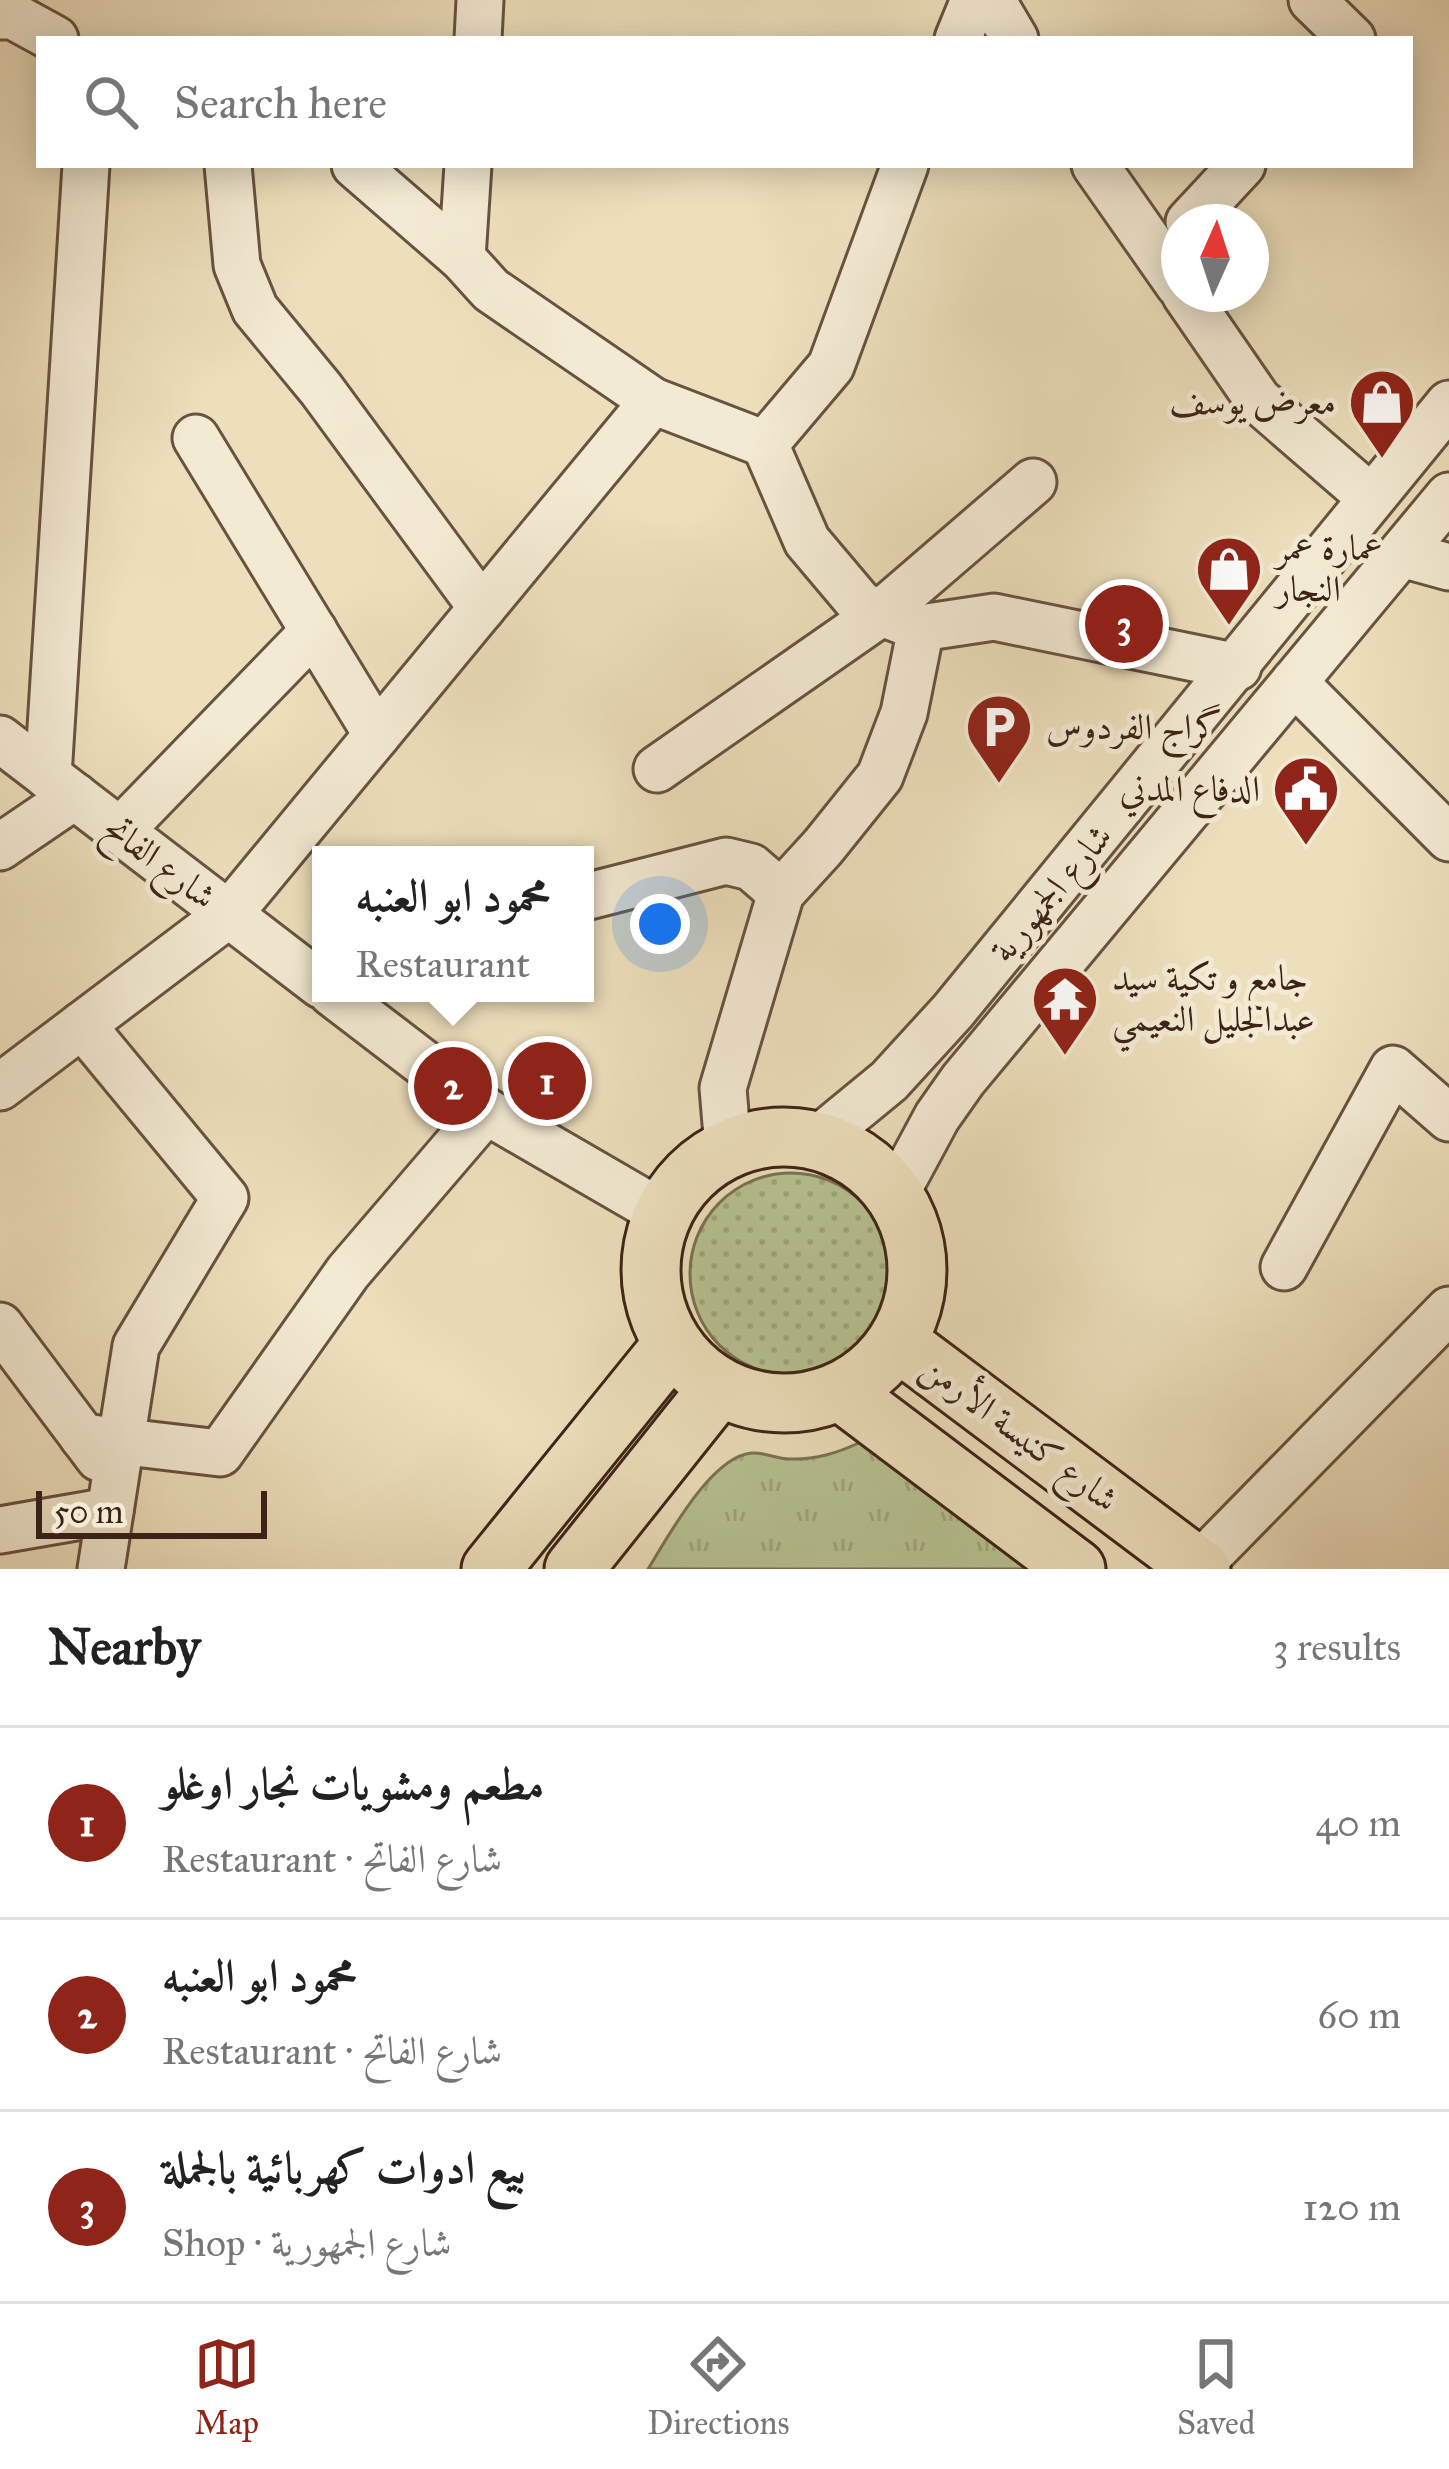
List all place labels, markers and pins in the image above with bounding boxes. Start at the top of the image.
shop icon: معرض يوسف [1347,367,1417,461]
place label: معرض يوسف [1169,380,1336,425]
place label: عمارة عمر النجار [1272,526,1383,611]
shop icon: عمارة عمر النجار [1194,534,1264,628]
pin: 3 [1085,579,1163,669]
parking icon: گراج الفردوس [964,692,1034,786]
place label: گراج الفردوس [1046,704,1222,759]
public building icon: الدفاع المدني [1271,754,1341,848]
place label: الدفاع المدني [1120,767,1260,819]
place label: جامع و تكية سيد عبدالجليل النعيمي [1112,956,1315,1053]
temple icon: جامع و تكية سيد عبدالجليل النعيمي [1030,964,1100,1058]
pin: 1 [508,1036,586,1126]
pin: 2 [414,1041,492,1131]

